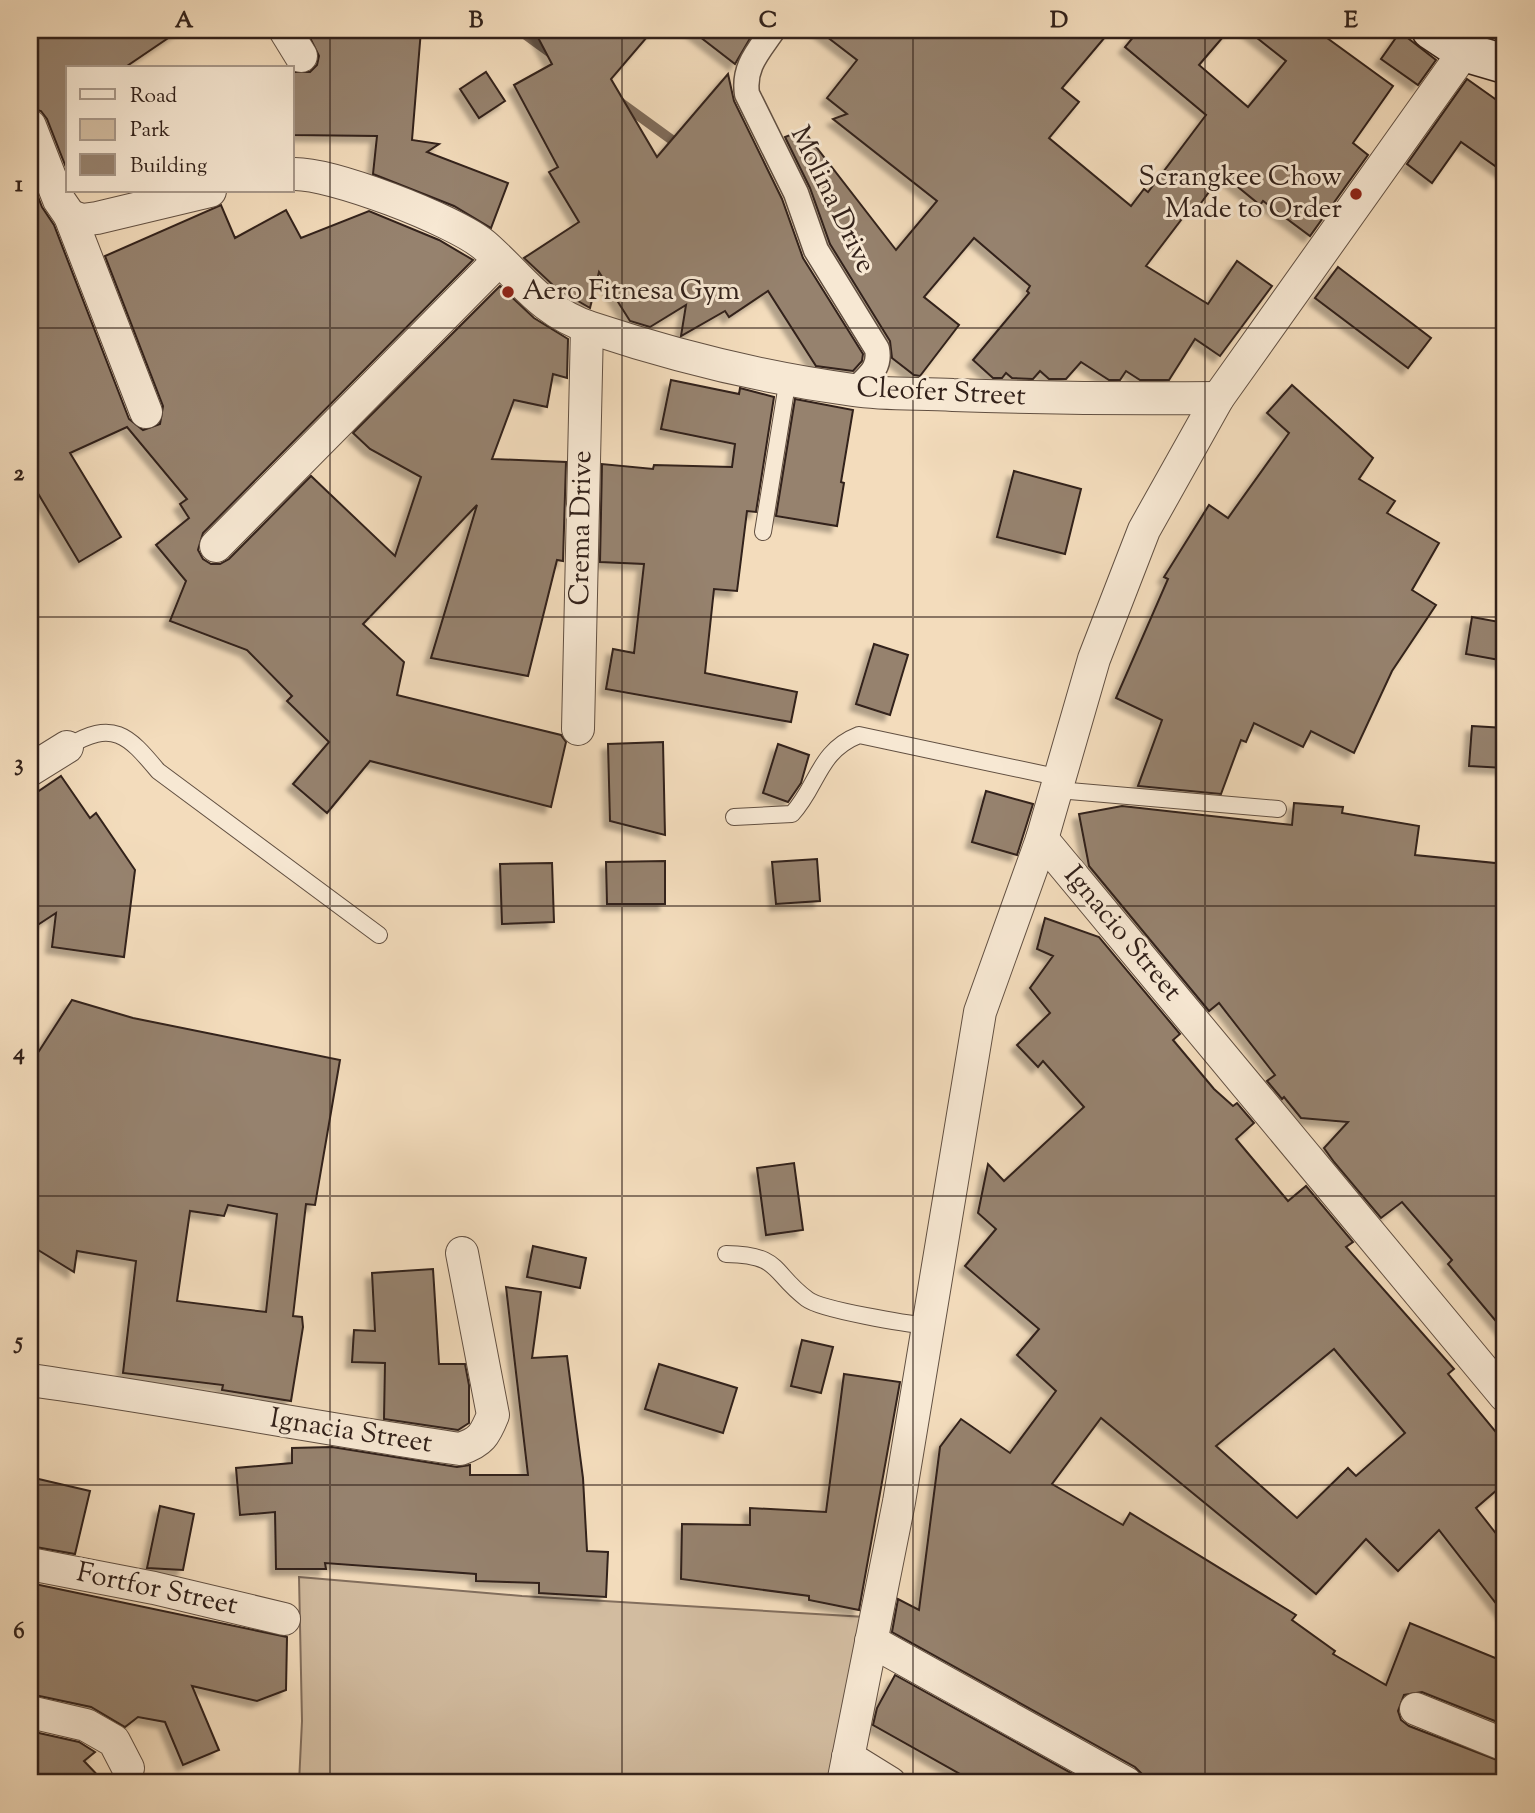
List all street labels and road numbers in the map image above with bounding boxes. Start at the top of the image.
street label: Molina Drive [779,120,885,280]
street label: Cleofer Street [855,369,1027,417]
street label: Crema Drive [561,450,603,606]
street label: Ignacio Street [1053,858,1191,1011]
street label: Ignacia Street [267,1399,435,1465]
street label: Fortfor Street [73,1553,242,1627]

